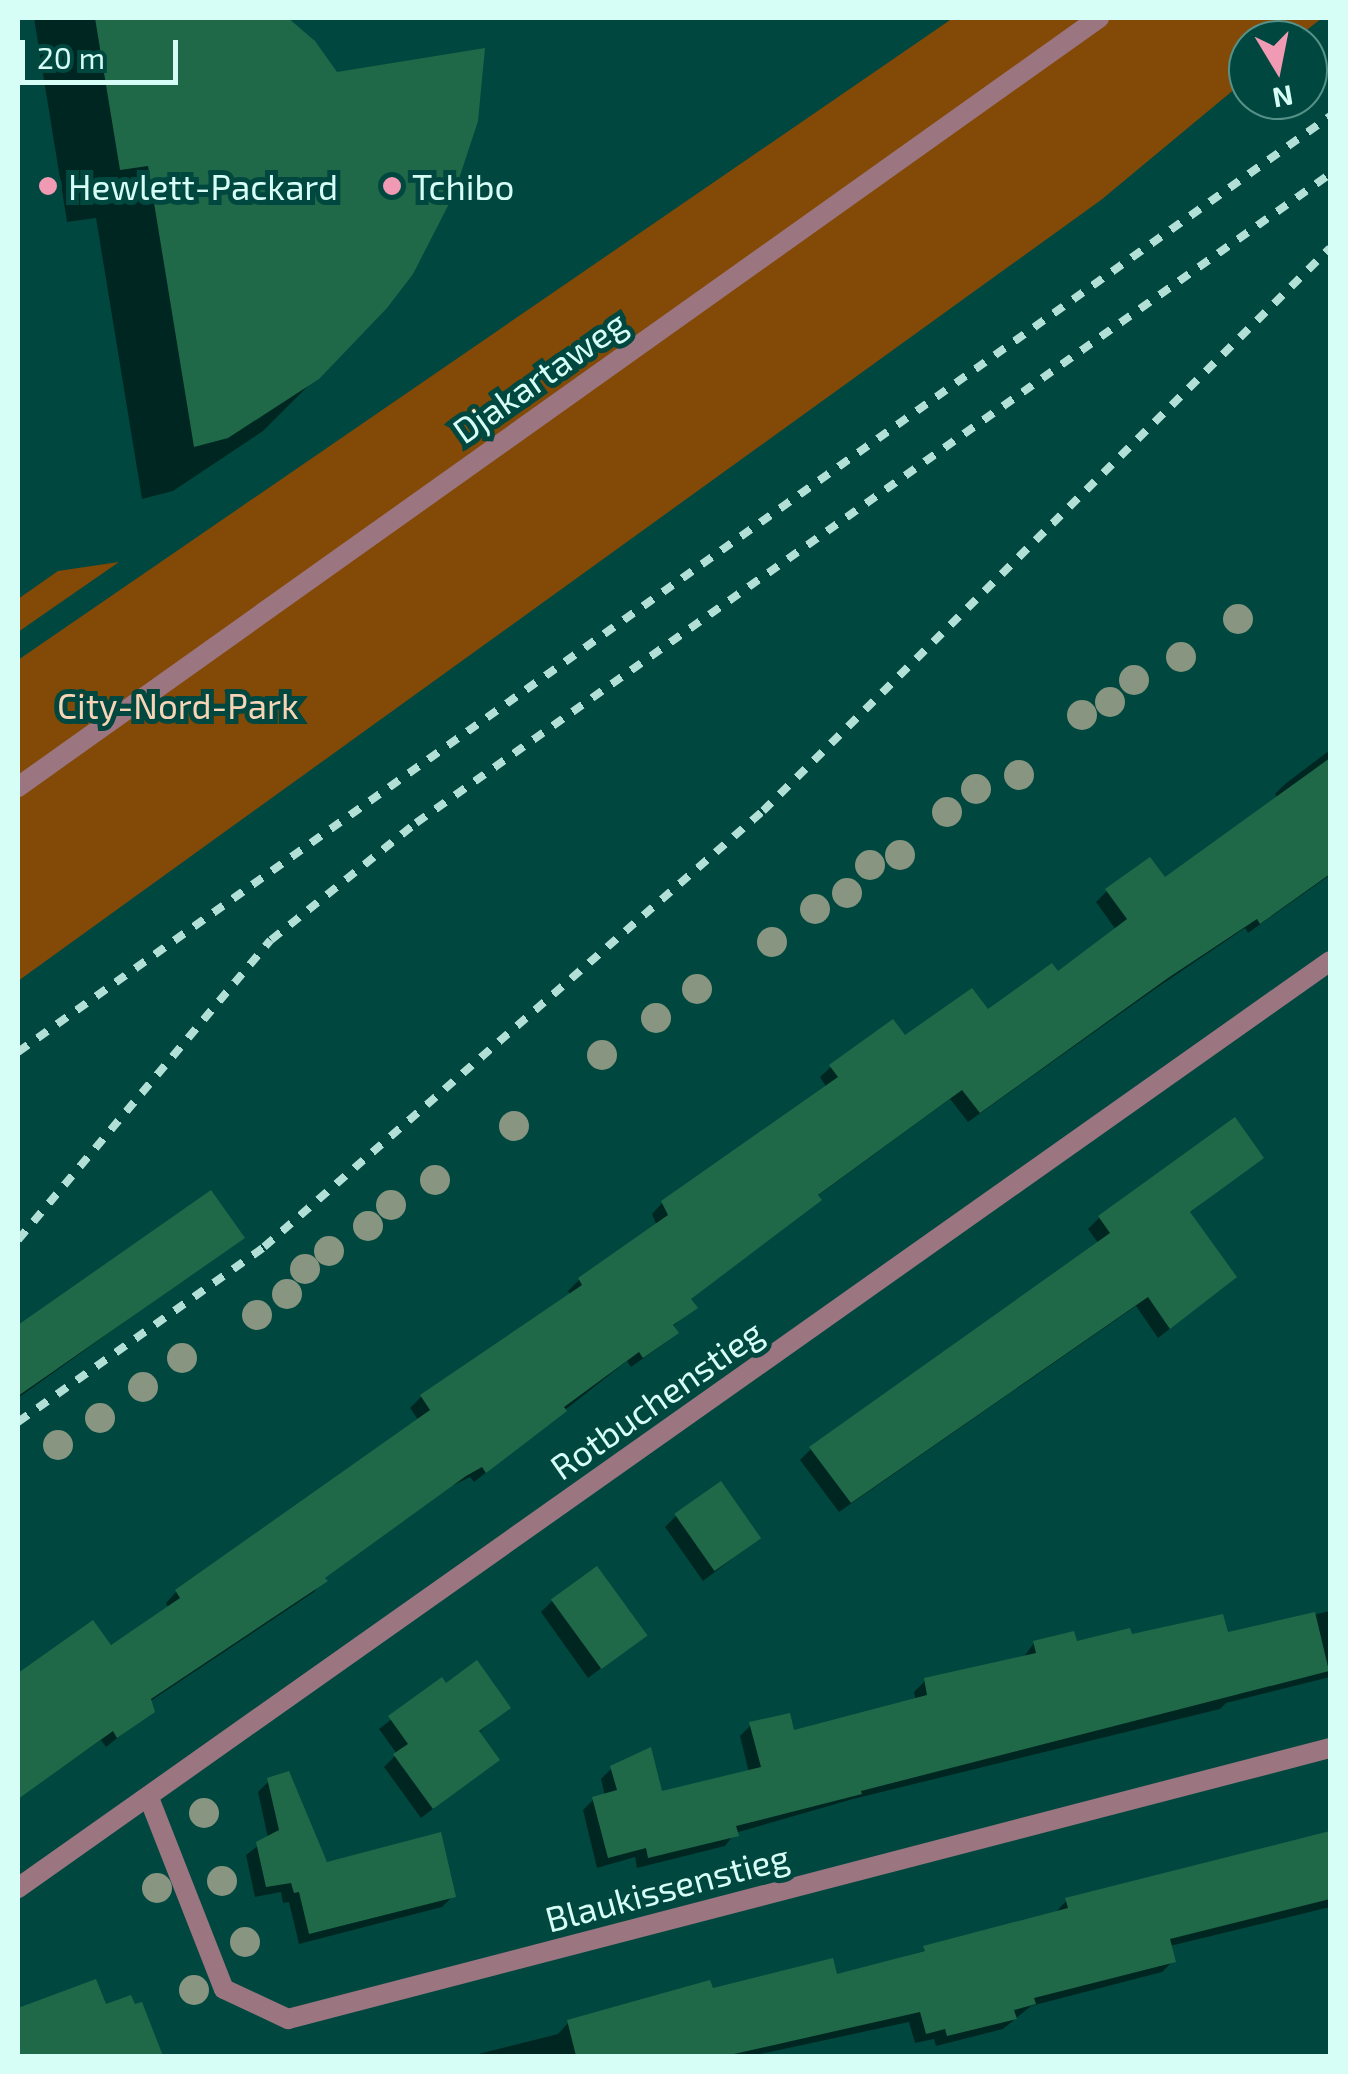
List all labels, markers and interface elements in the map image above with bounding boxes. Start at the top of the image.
scale bar [25,20,182,82]
north arrow [1228,20,1328,120]
text: 20 m [37,39,105,75]
text: N [1270,79,1296,116]
place label: Hewlett-Packard [68,165,338,207]
place label: Tchibo [412,165,514,207]
marker: Hewlett-Packard [37,175,59,197]
marker: Tchibo [381,175,403,197]
street label: Djakartaweg [444,301,634,451]
park label: City-Nord-Park [57,684,299,726]
street label: Rotbuchenstieg [542,1310,770,1488]
street label: Blaukissenstieg [541,1834,793,1940]

